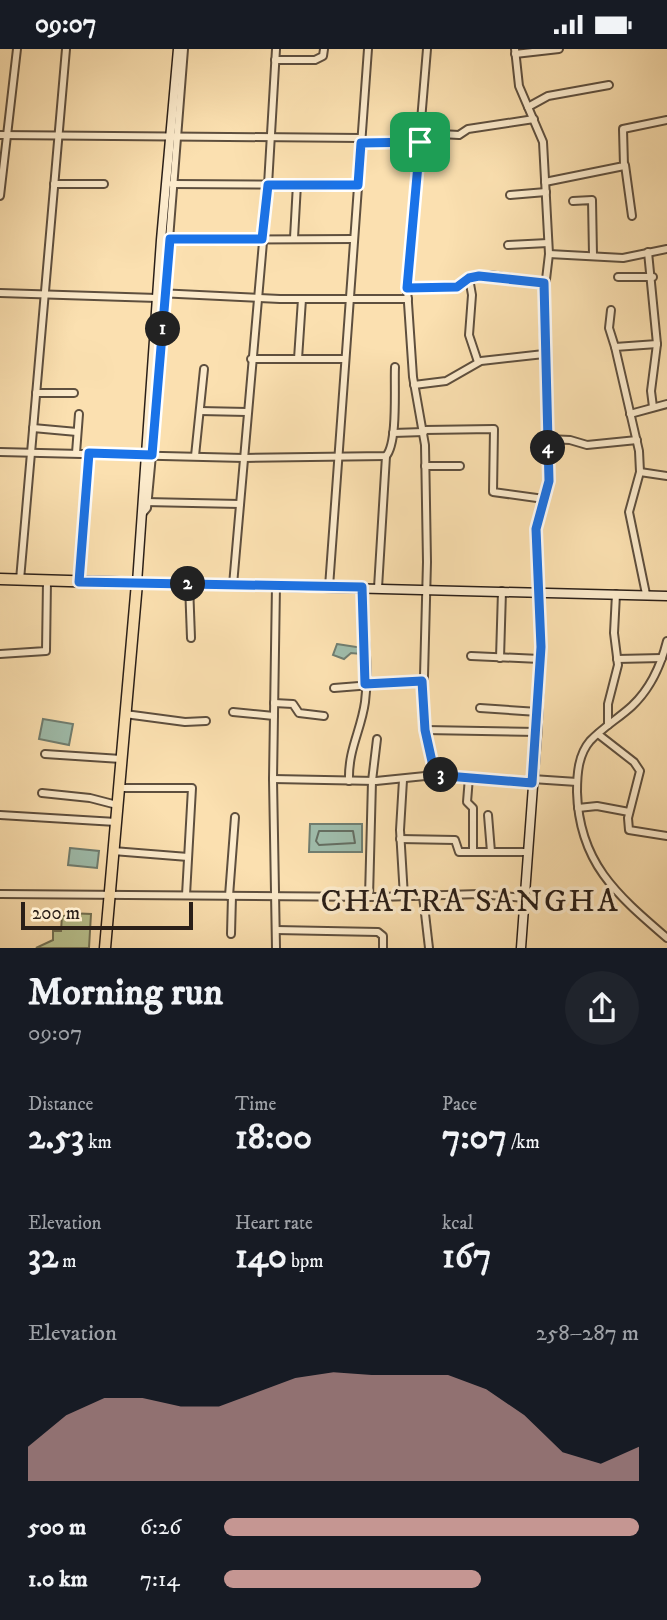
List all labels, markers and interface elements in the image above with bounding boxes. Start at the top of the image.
text: 09:07 [35,8,96,41]
pin [390,112,450,172]
icon: arrive [401,123,439,161]
pin: 1 [146,311,180,347]
text: 1 [159,317,166,340]
pin: 4 [530,431,566,465]
text: 4 [542,436,553,459]
pin: 2 [170,567,206,601]
text: 2 [183,572,192,595]
pin: 3 [424,757,458,793]
text: 3 [437,763,444,786]
district label: CHATRA SANGHA [320,882,620,922]
scale bar [21,899,192,931]
text: 200 m [32,902,80,925]
text: Morning run [28,969,223,1017]
button: share [565,971,639,1045]
text: 09:07 [28,1019,82,1048]
text: Distance [28,1093,93,1116]
text: Time [235,1093,276,1116]
text: Pace [442,1093,477,1116]
text: 2.53 [28,1116,84,1160]
text: 18:00 [235,1116,312,1160]
text: 7:07 [442,1116,507,1160]
text: km [84,1131,112,1154]
text: /km [507,1131,540,1154]
text: Elevation [28,1212,102,1235]
text: Heart rate [235,1212,313,1235]
text: kcal [442,1212,473,1235]
text: 32 [28,1235,58,1279]
text: 140 [235,1235,287,1279]
text: 167 [442,1235,491,1279]
text: m [58,1250,77,1273]
text: bpm [287,1250,324,1273]
text: Elevation [28,1319,117,1348]
text: 258–287 m [536,1319,639,1348]
text: 500 m [28,1513,86,1542]
text: 6:26 [140,1513,181,1542]
text: 1.0 km [28,1565,88,1594]
text: 7:14 [140,1565,180,1594]

